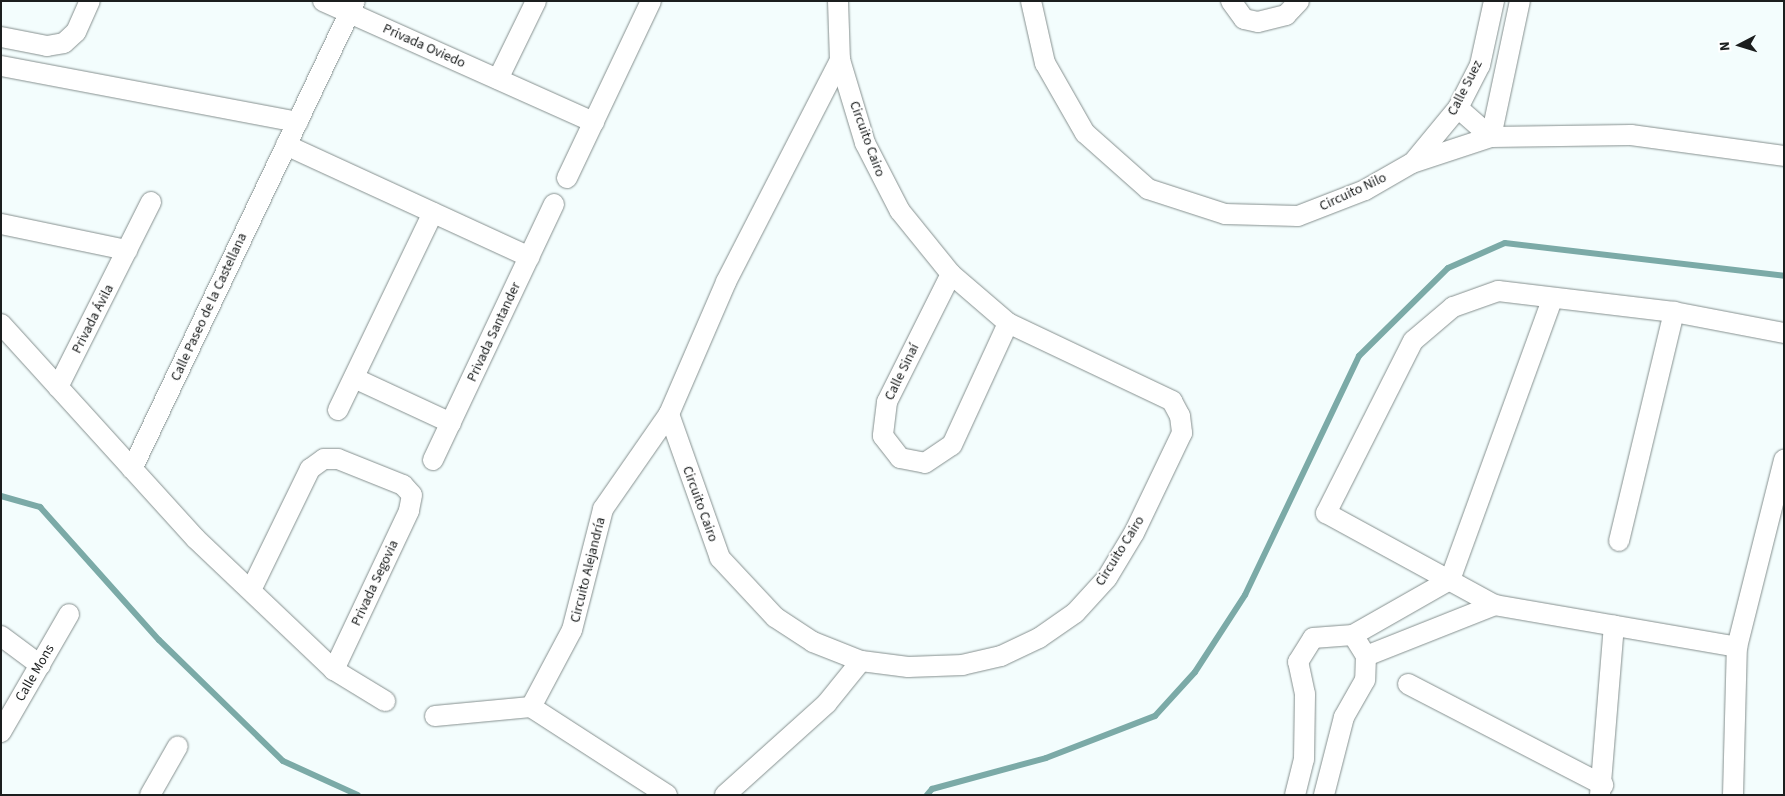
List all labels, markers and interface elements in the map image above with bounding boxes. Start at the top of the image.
street label: Privada Oviedo [380,20,468,72]
north arrow [1715,20,1765,70]
text: N [1715,41,1735,52]
street label: Calle Suez [1444,57,1486,119]
street label: Circuito Cairo [846,99,888,179]
street label: Circuito Nilo [1317,169,1389,215]
street label: Calle Paseo de la Castellana [167,230,251,384]
street label: Privada Santander [464,279,524,385]
street label: Privada Ávila [68,282,118,356]
street label: Calle Sinaí [881,341,923,403]
street label: Circuito Cairo [679,464,721,544]
street label: Circuito Cairo [1092,513,1148,589]
street label: Circuito Alejandría [567,516,609,624]
street label: Privada Segovia [348,537,402,629]
street label: Calle Mons [12,641,58,705]

